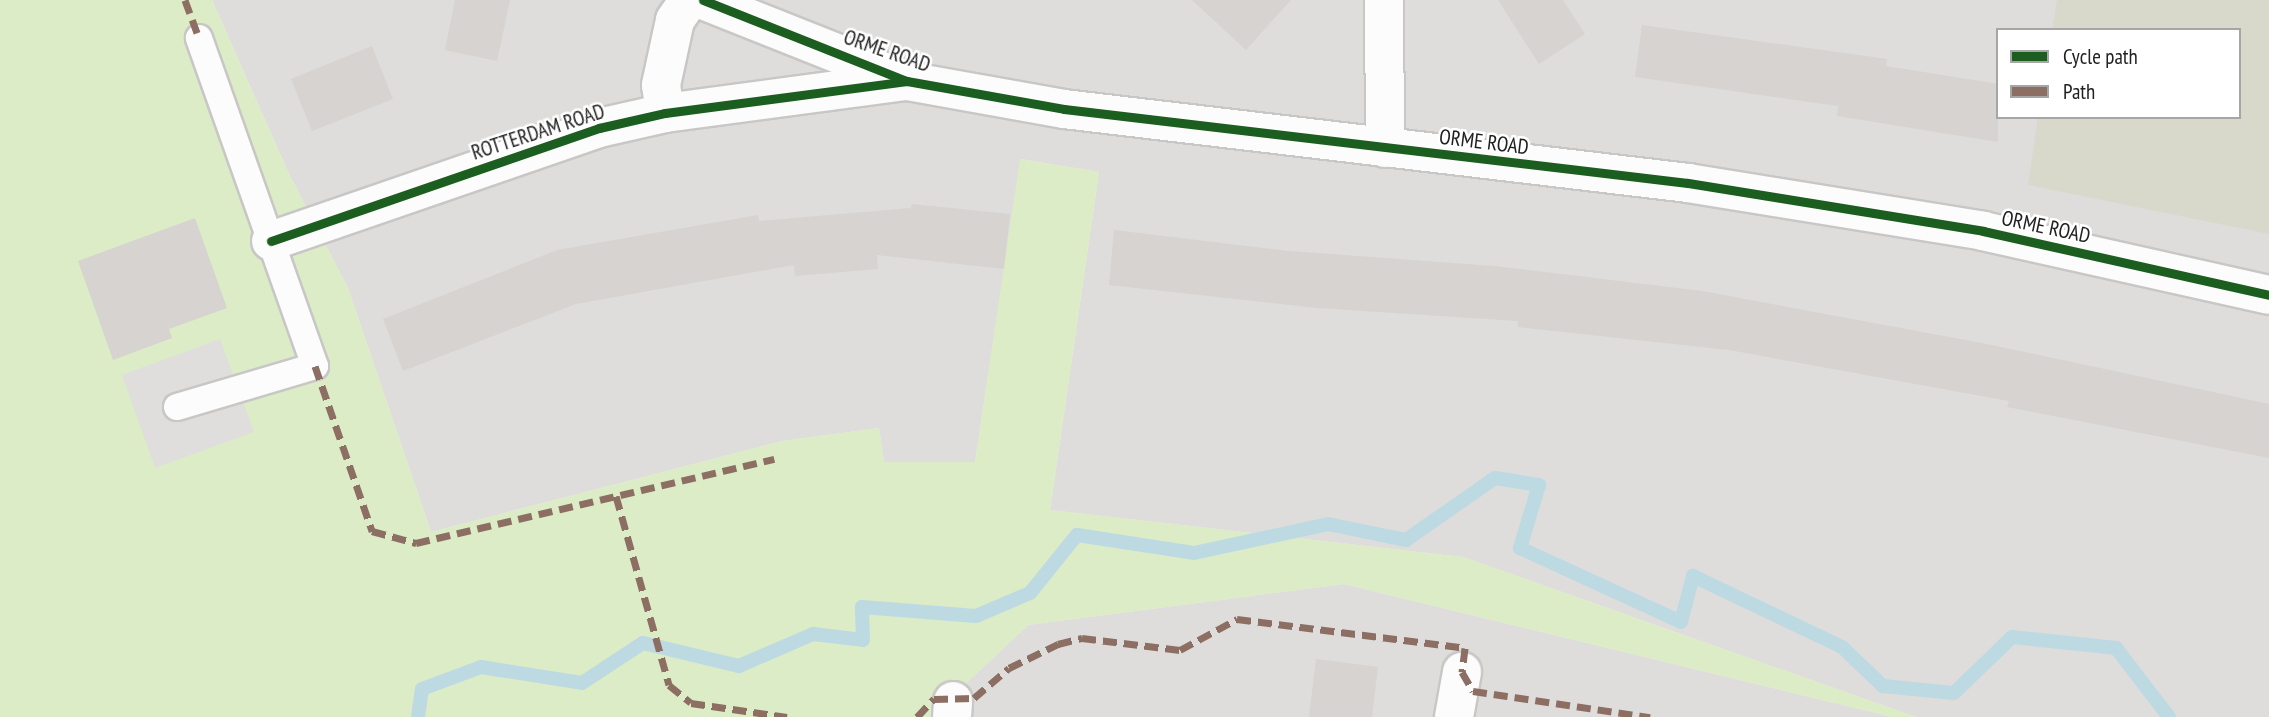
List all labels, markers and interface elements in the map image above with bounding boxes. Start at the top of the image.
street label: ORME ROAD [840,24,934,78]
legend [1996,28,2241,119]
text: Cycle path [2063,43,2138,70]
text: Path [2063,78,2095,105]
street label: ROTTERDAM ROAD [468,99,608,165]
street label: ORME ROAD [1438,124,1530,160]
street label: ORME ROAD [1999,205,2093,249]

